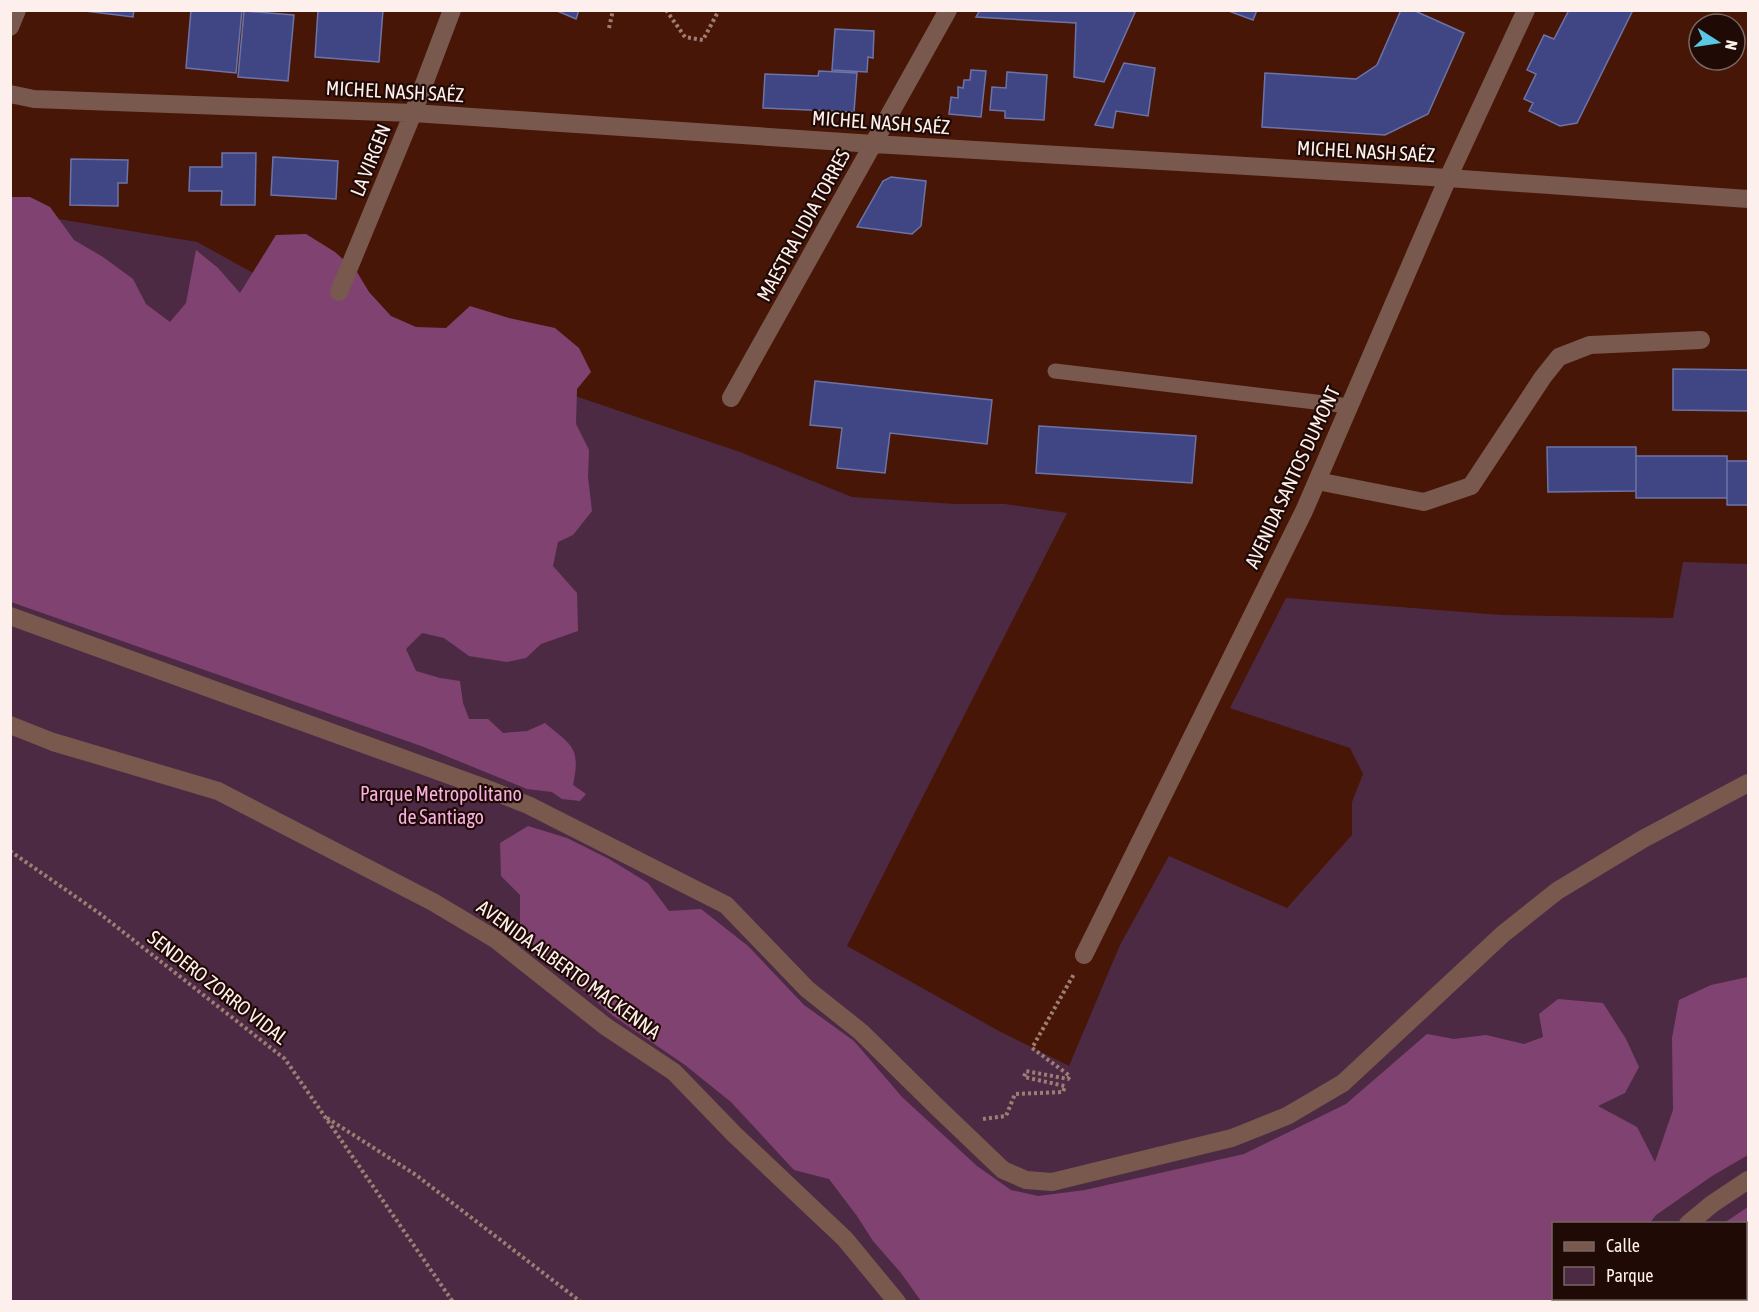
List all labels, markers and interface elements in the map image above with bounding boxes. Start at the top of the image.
north arrow [1687,12,1747,72]
text: N [1722,39,1741,52]
street label: MICHEL NASH SAÉZ [325,76,465,106]
street label: MICHEL NASH SAÉZ [811,106,951,138]
street label: LA VIRGEN [345,121,395,199]
street label: MICHEL NASH SAÉZ [1296,136,1436,166]
street label: MAESTRA LIDIA TORRES [752,145,854,305]
street label: AVENIDA SANTOS DUMONT [1240,382,1344,572]
park label: Parque Metropolitano de Santiago [360,782,522,828]
street label: AVENIDA ALBERTO MACKENNA [473,895,665,1043]
street label: SENDERO ZORRO VIDAL [143,925,293,1049]
legend [1552,1222,1747,1300]
text: Calle [1606,1235,1640,1256]
text: Parque [1606,1265,1654,1286]

